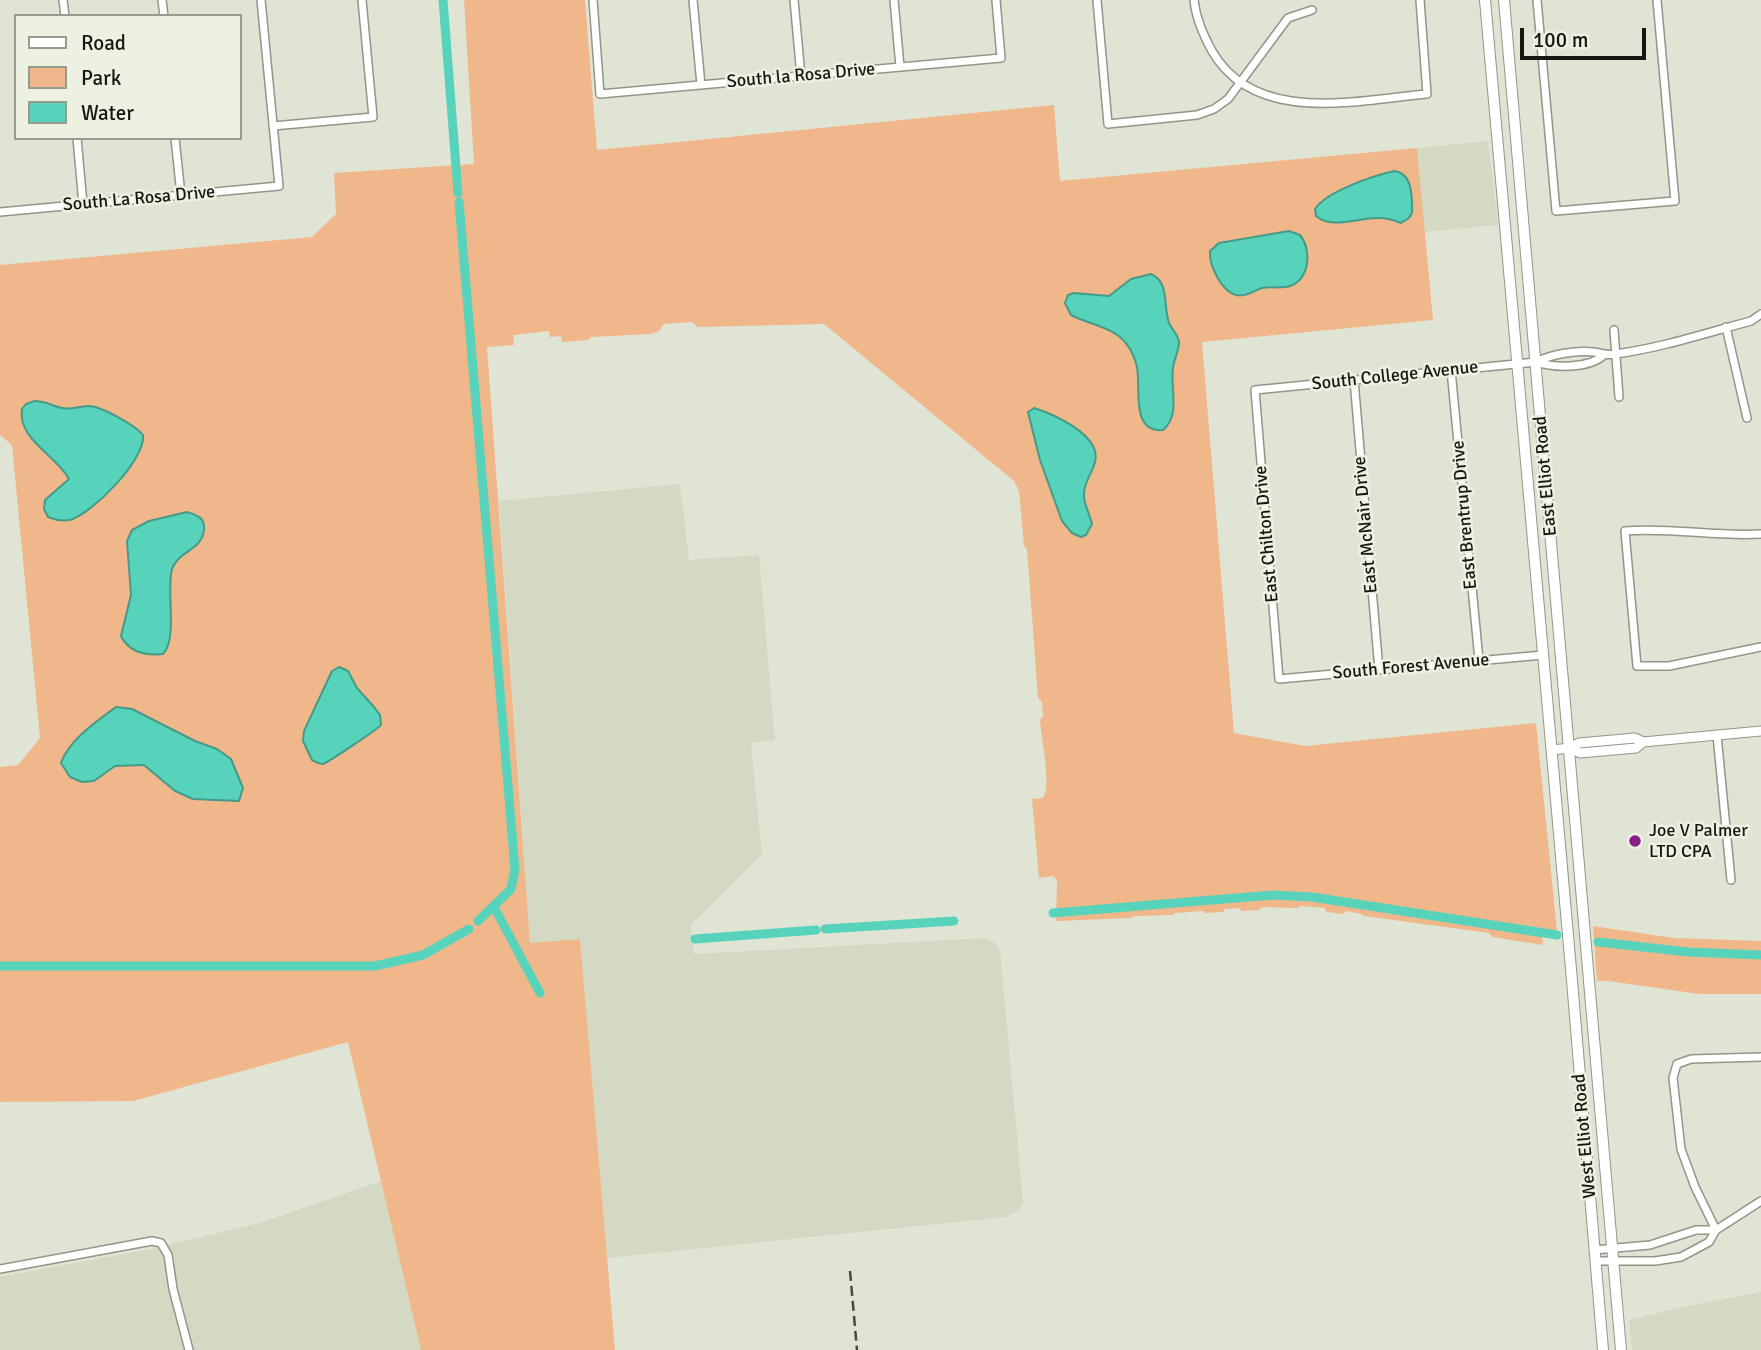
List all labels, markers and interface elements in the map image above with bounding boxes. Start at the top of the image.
legend [14,14,242,140]
scale bar [1523,14,1649,58]
text: 100 m [1533,27,1588,53]
text: Road [81,30,126,56]
street label: South la Rosa Drive [726,59,876,93]
text: Park [81,65,121,91]
text: Water [81,100,134,126]
street label: South La Rosa Drive [62,182,216,216]
street label: South College Avenue [1311,357,1479,395]
street label: East Elliot Road [1530,415,1562,537]
street label: East Brentrup Drive [1448,440,1482,590]
street label: East McNair Drive [1349,456,1383,594]
street label: East Chilton Drive [1250,465,1284,603]
street label: South Forest Avenue [1332,649,1490,685]
place label: Joe V Palmer LTD CPA [1649,820,1748,862]
marker: Joe V Palmer LTD CPA [1627,833,1643,849]
street label: West Elliot Road [1569,1073,1601,1199]

